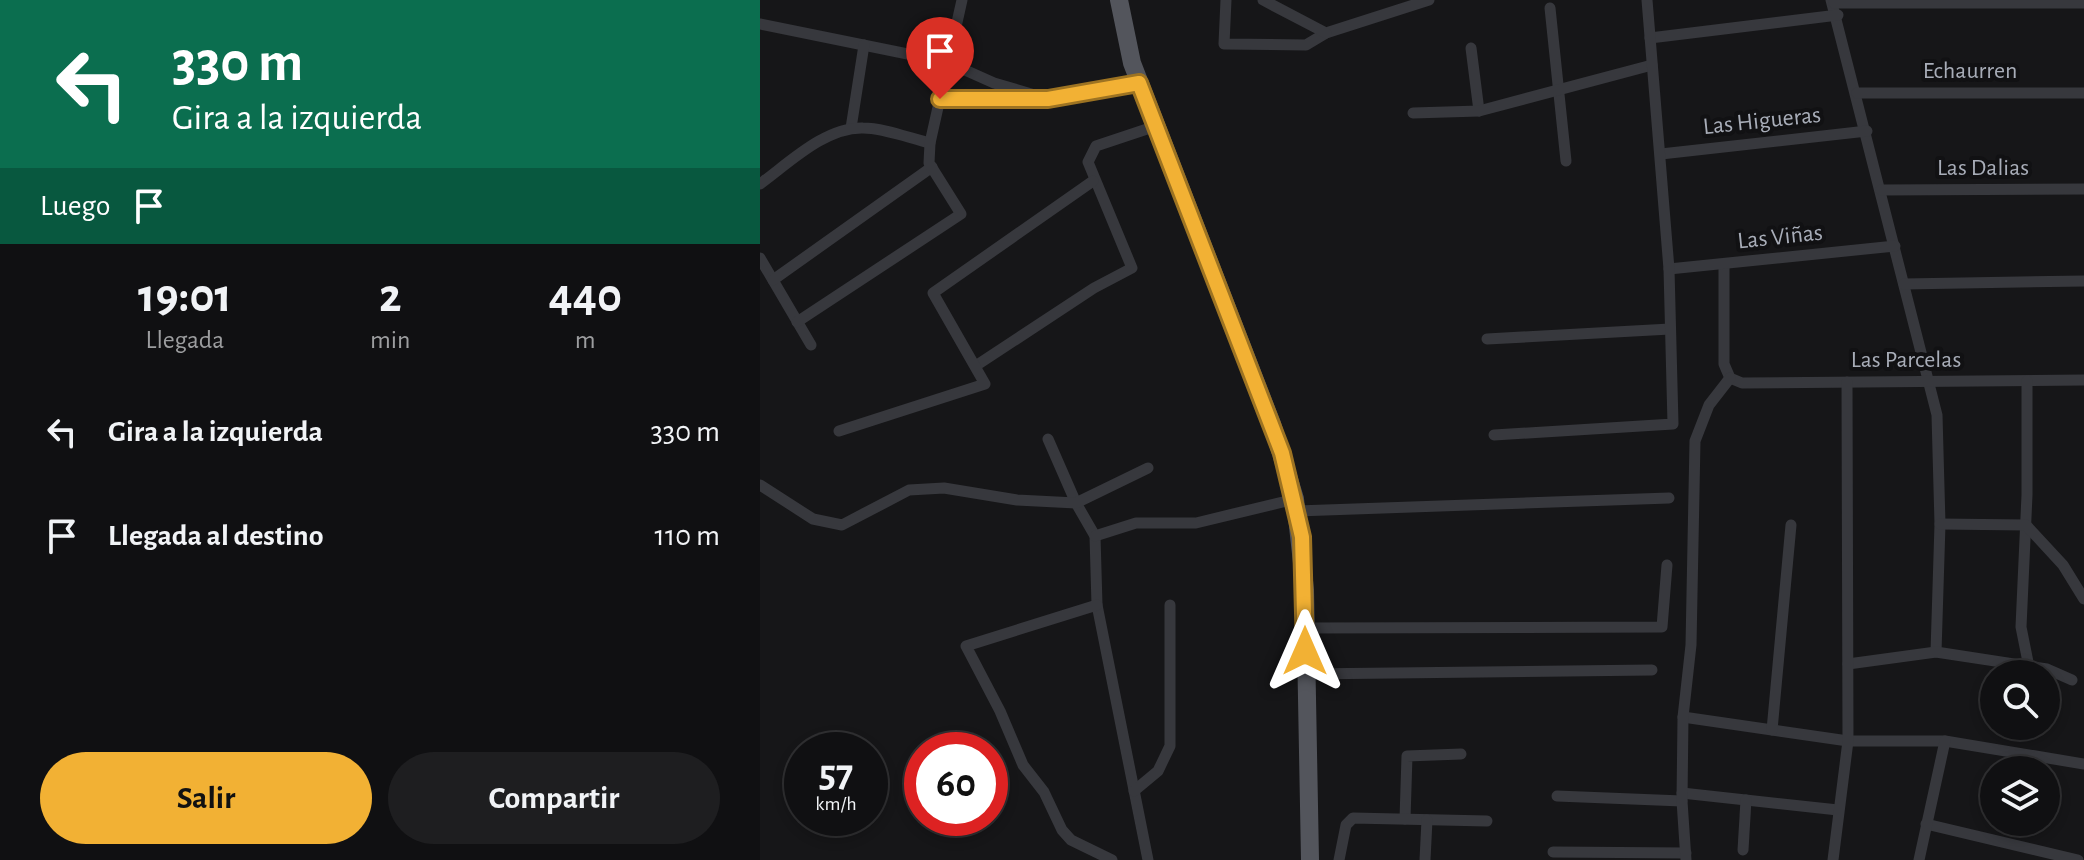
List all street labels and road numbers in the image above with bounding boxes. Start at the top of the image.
street label: Echaurren [1923,59,2017,83]
street label: Las Higueras [1702,103,1822,139]
street label: Las Dalias [1937,156,2029,180]
street label: Las Viñas [1736,221,1824,253]
street label: Las Parcelas [1851,348,1961,372]

